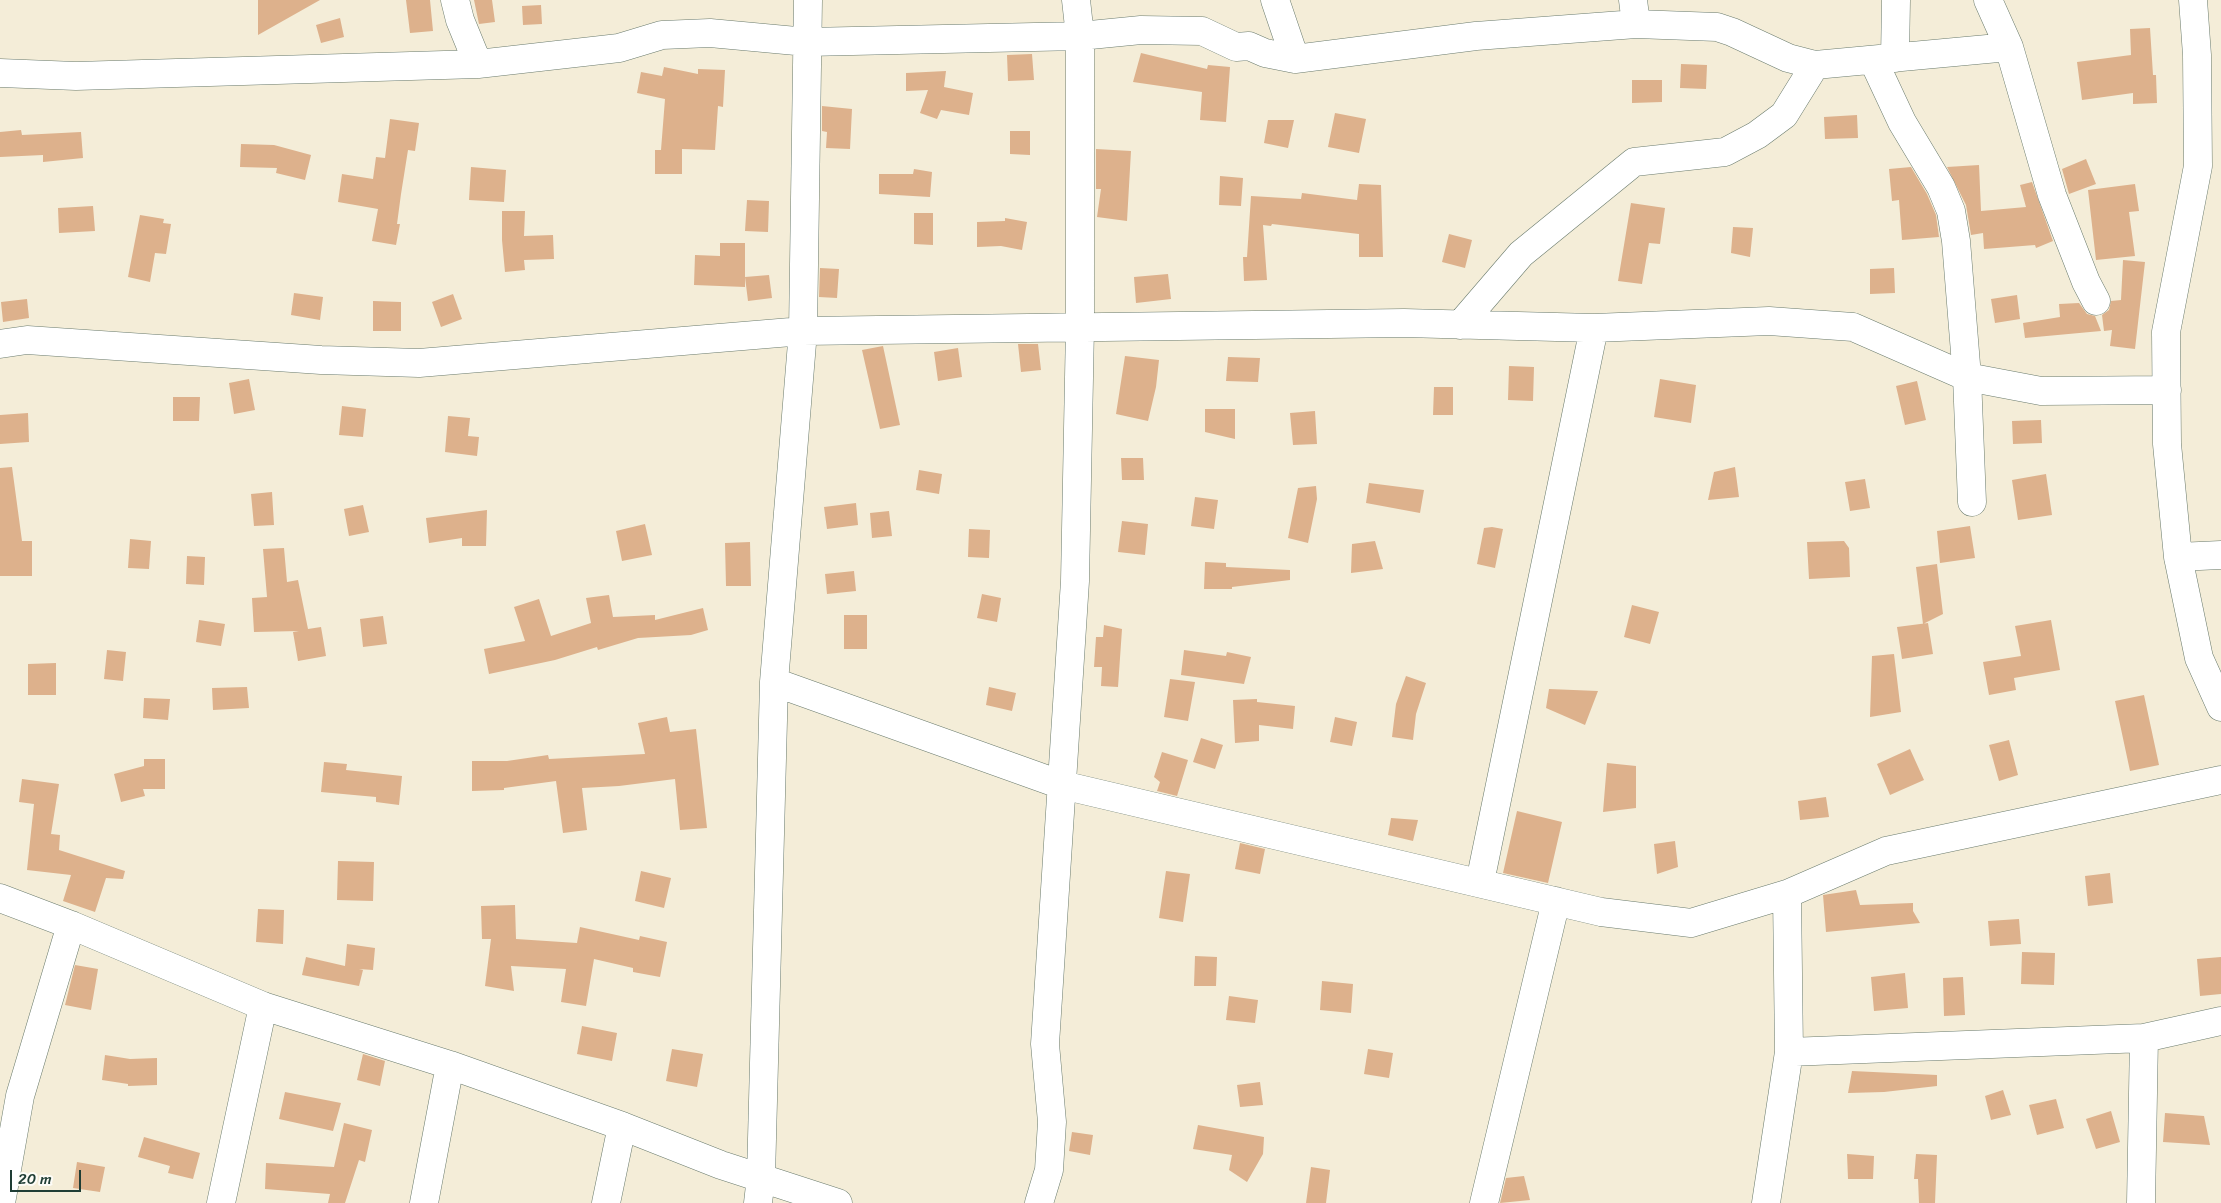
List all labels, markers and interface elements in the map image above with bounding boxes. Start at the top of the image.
scale bar [12,1160,84,1192]
text: 20 m [18,1166,52,1192]

